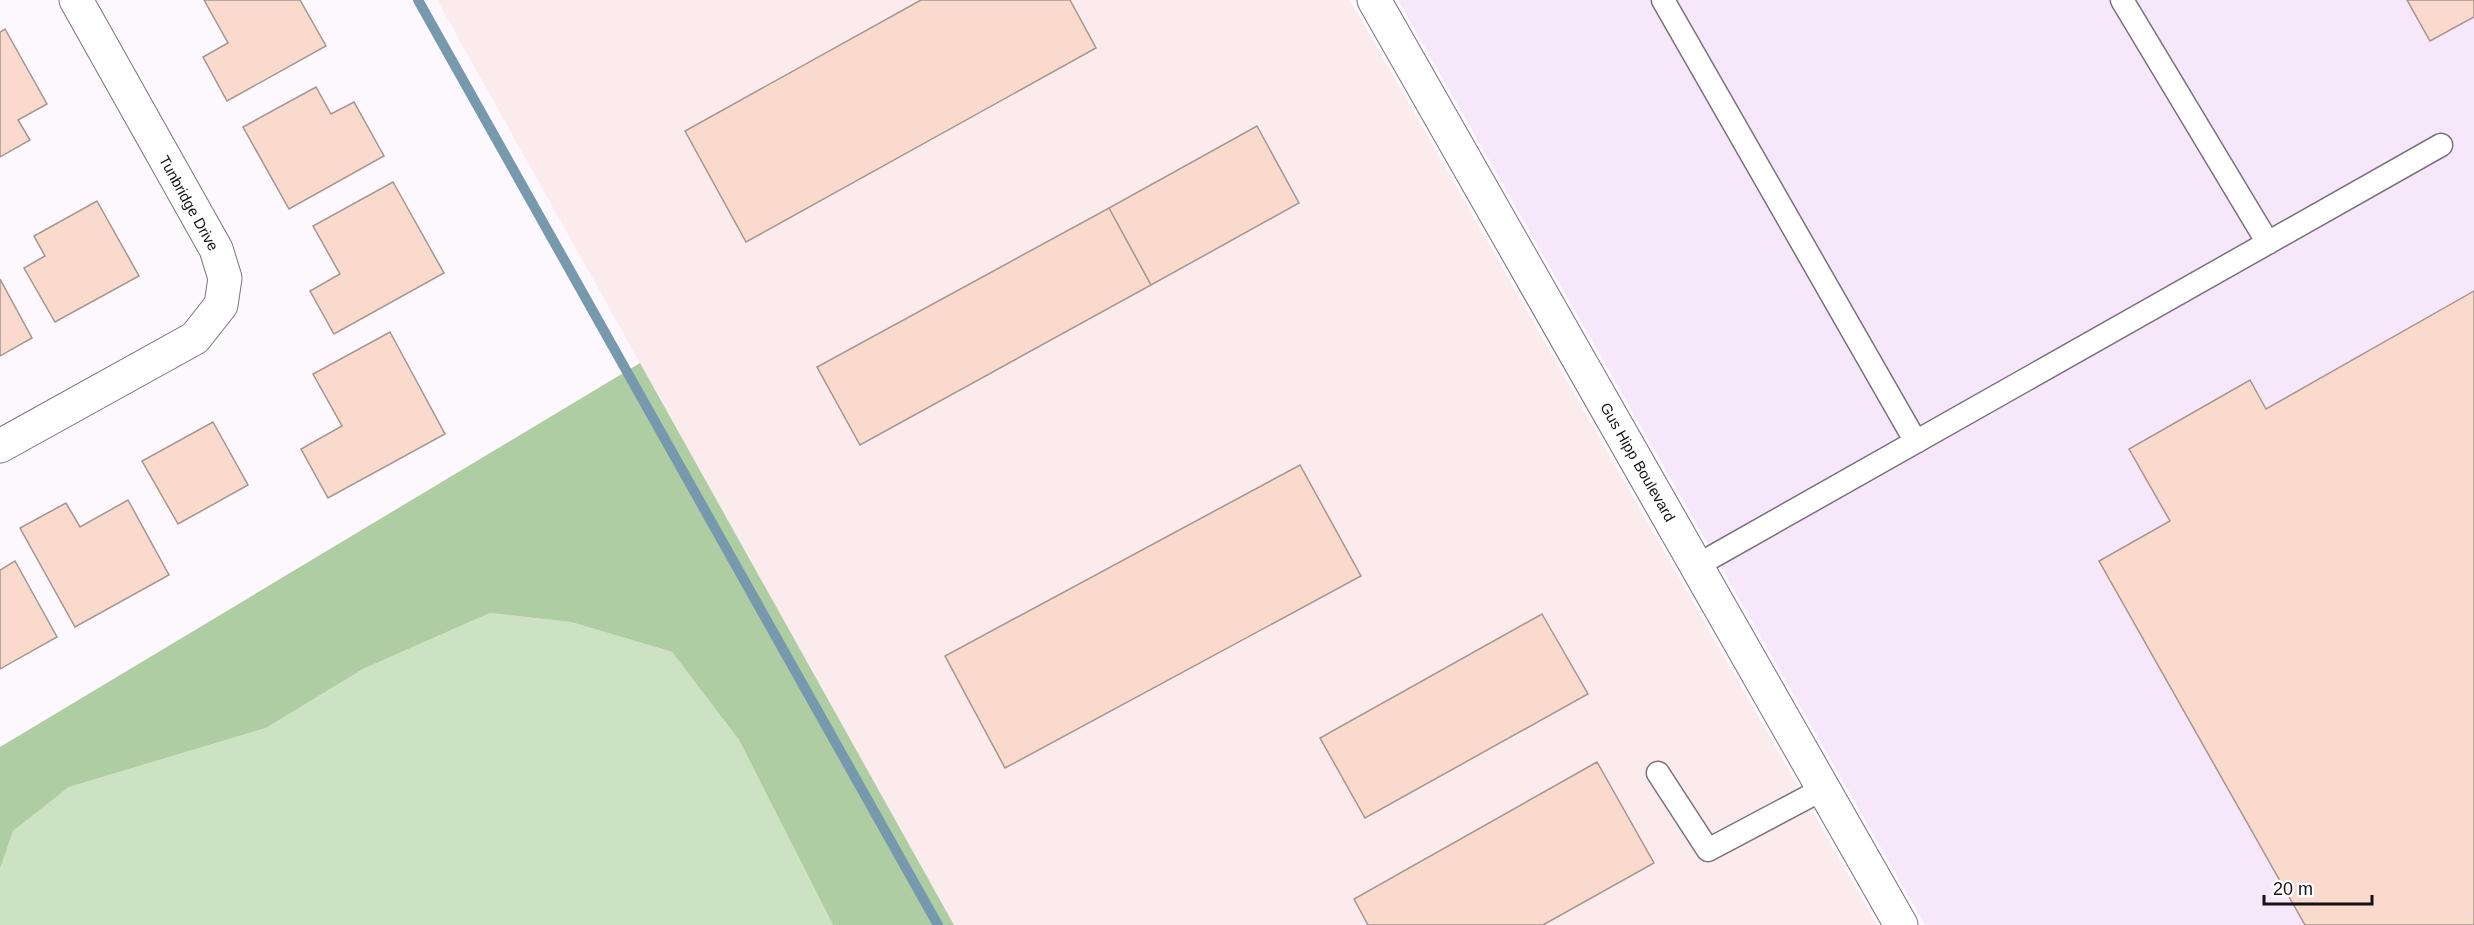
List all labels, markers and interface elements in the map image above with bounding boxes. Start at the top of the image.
street label: Tunbridge Drive [156,152,222,254]
street label: Gus Hipp Boulevard [1597,400,1679,524]
scale bar [2264,868,2372,906]
text: 20 m [2273,879,2313,899]

